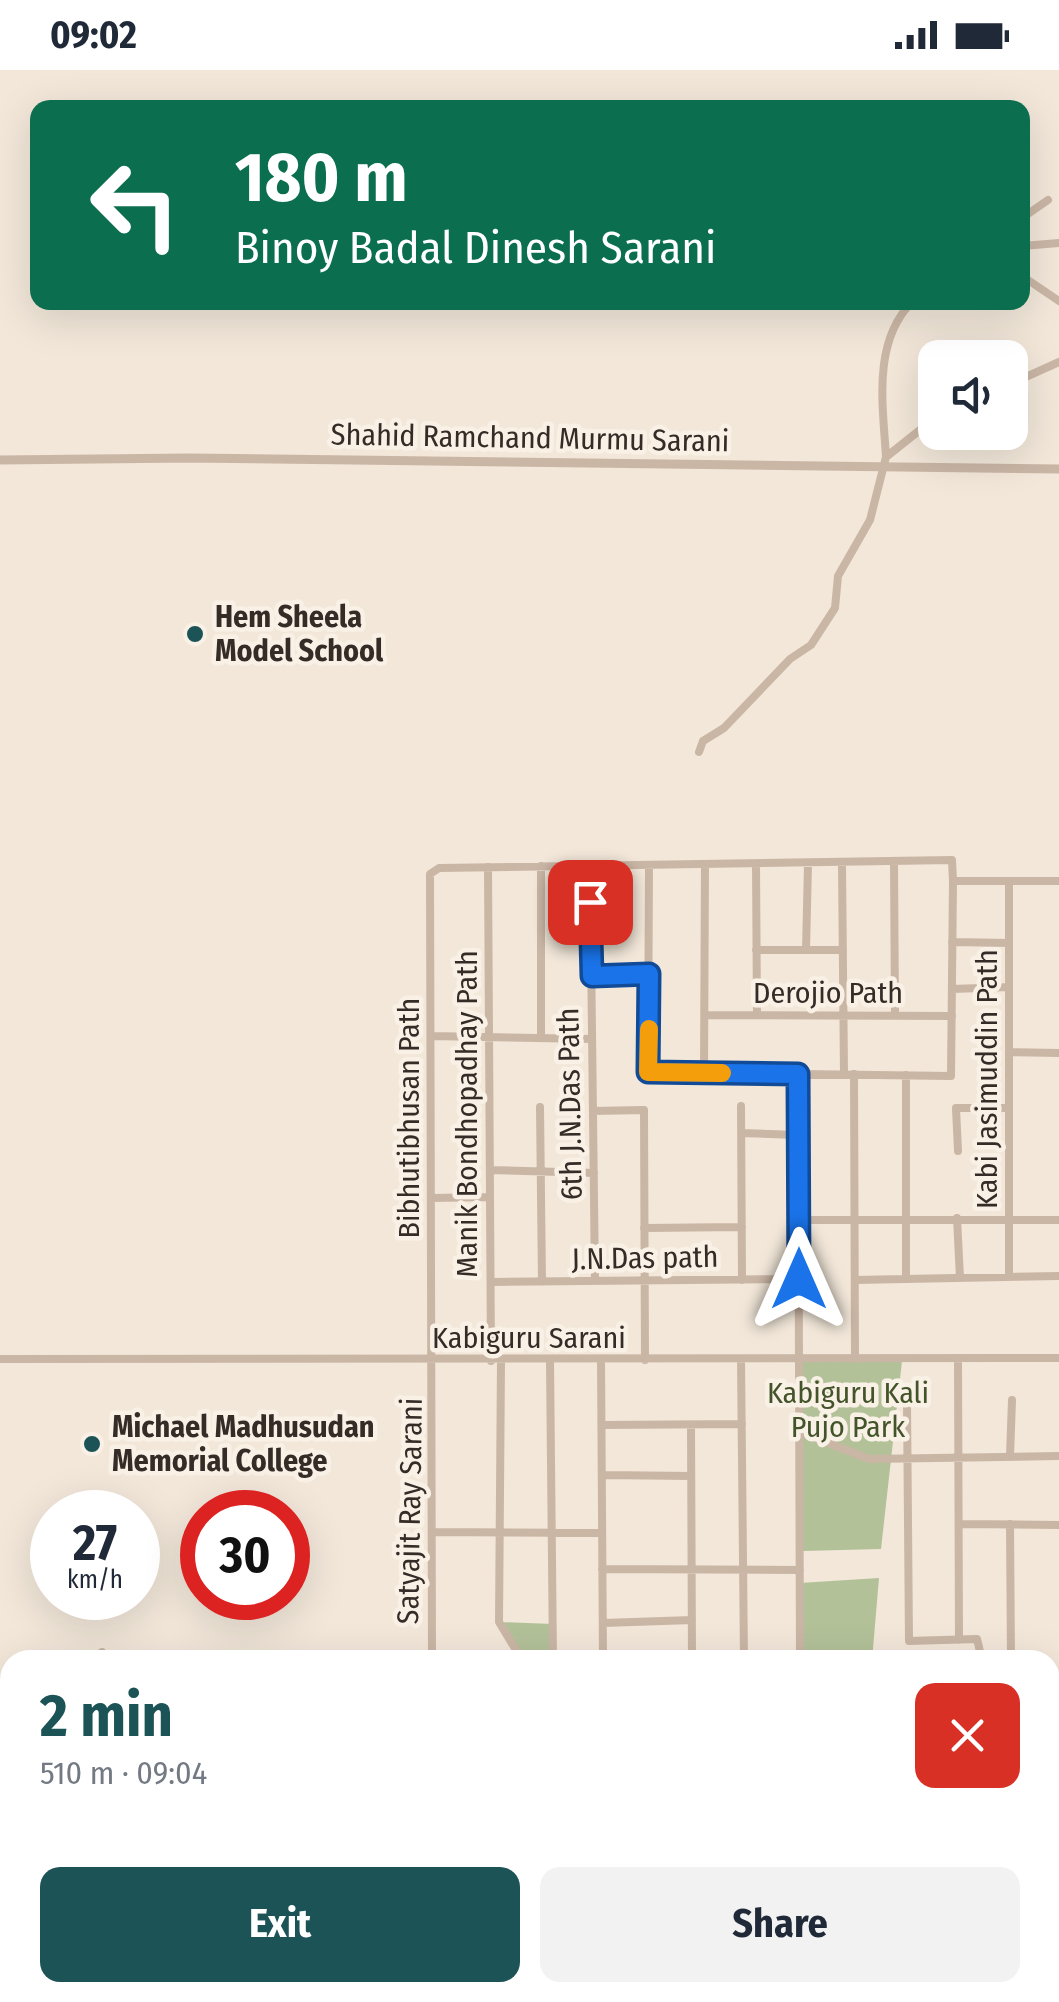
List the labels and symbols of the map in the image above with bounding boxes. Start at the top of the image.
street label: Shahid Ramchand Murmu Sarani [330,417,730,459]
place label: Hem Sheela Model School [215,599,384,669]
marker: Hem Sheela Model School [184,623,206,645]
pin [548,860,633,945]
street label: Kabi Jasimuddin Path [969,949,1005,1209]
street label: Manik Bondhopadhay Path [449,950,485,1278]
street label: Derojio Path [753,975,903,1011]
street label: Bibhutibhusan Path [391,998,427,1238]
street label: 6th J.N.Das Path [550,1007,590,1201]
position arrow [747,1227,851,1331]
street label: J.N.Das path [571,1239,719,1277]
street label: Kabiguru Sarani [432,1320,626,1356]
park label: Kabiguru Kali Pujo Park [767,1375,929,1445]
street label: Satyajit Ray Sarani [390,1397,430,1625]
place label: Michael Madhusudan Memorial College [112,1409,375,1479]
marker: Michael Madhusudan Memorial College [81,1433,103,1455]
speed limit sign: 30 [180,1490,310,1620]

